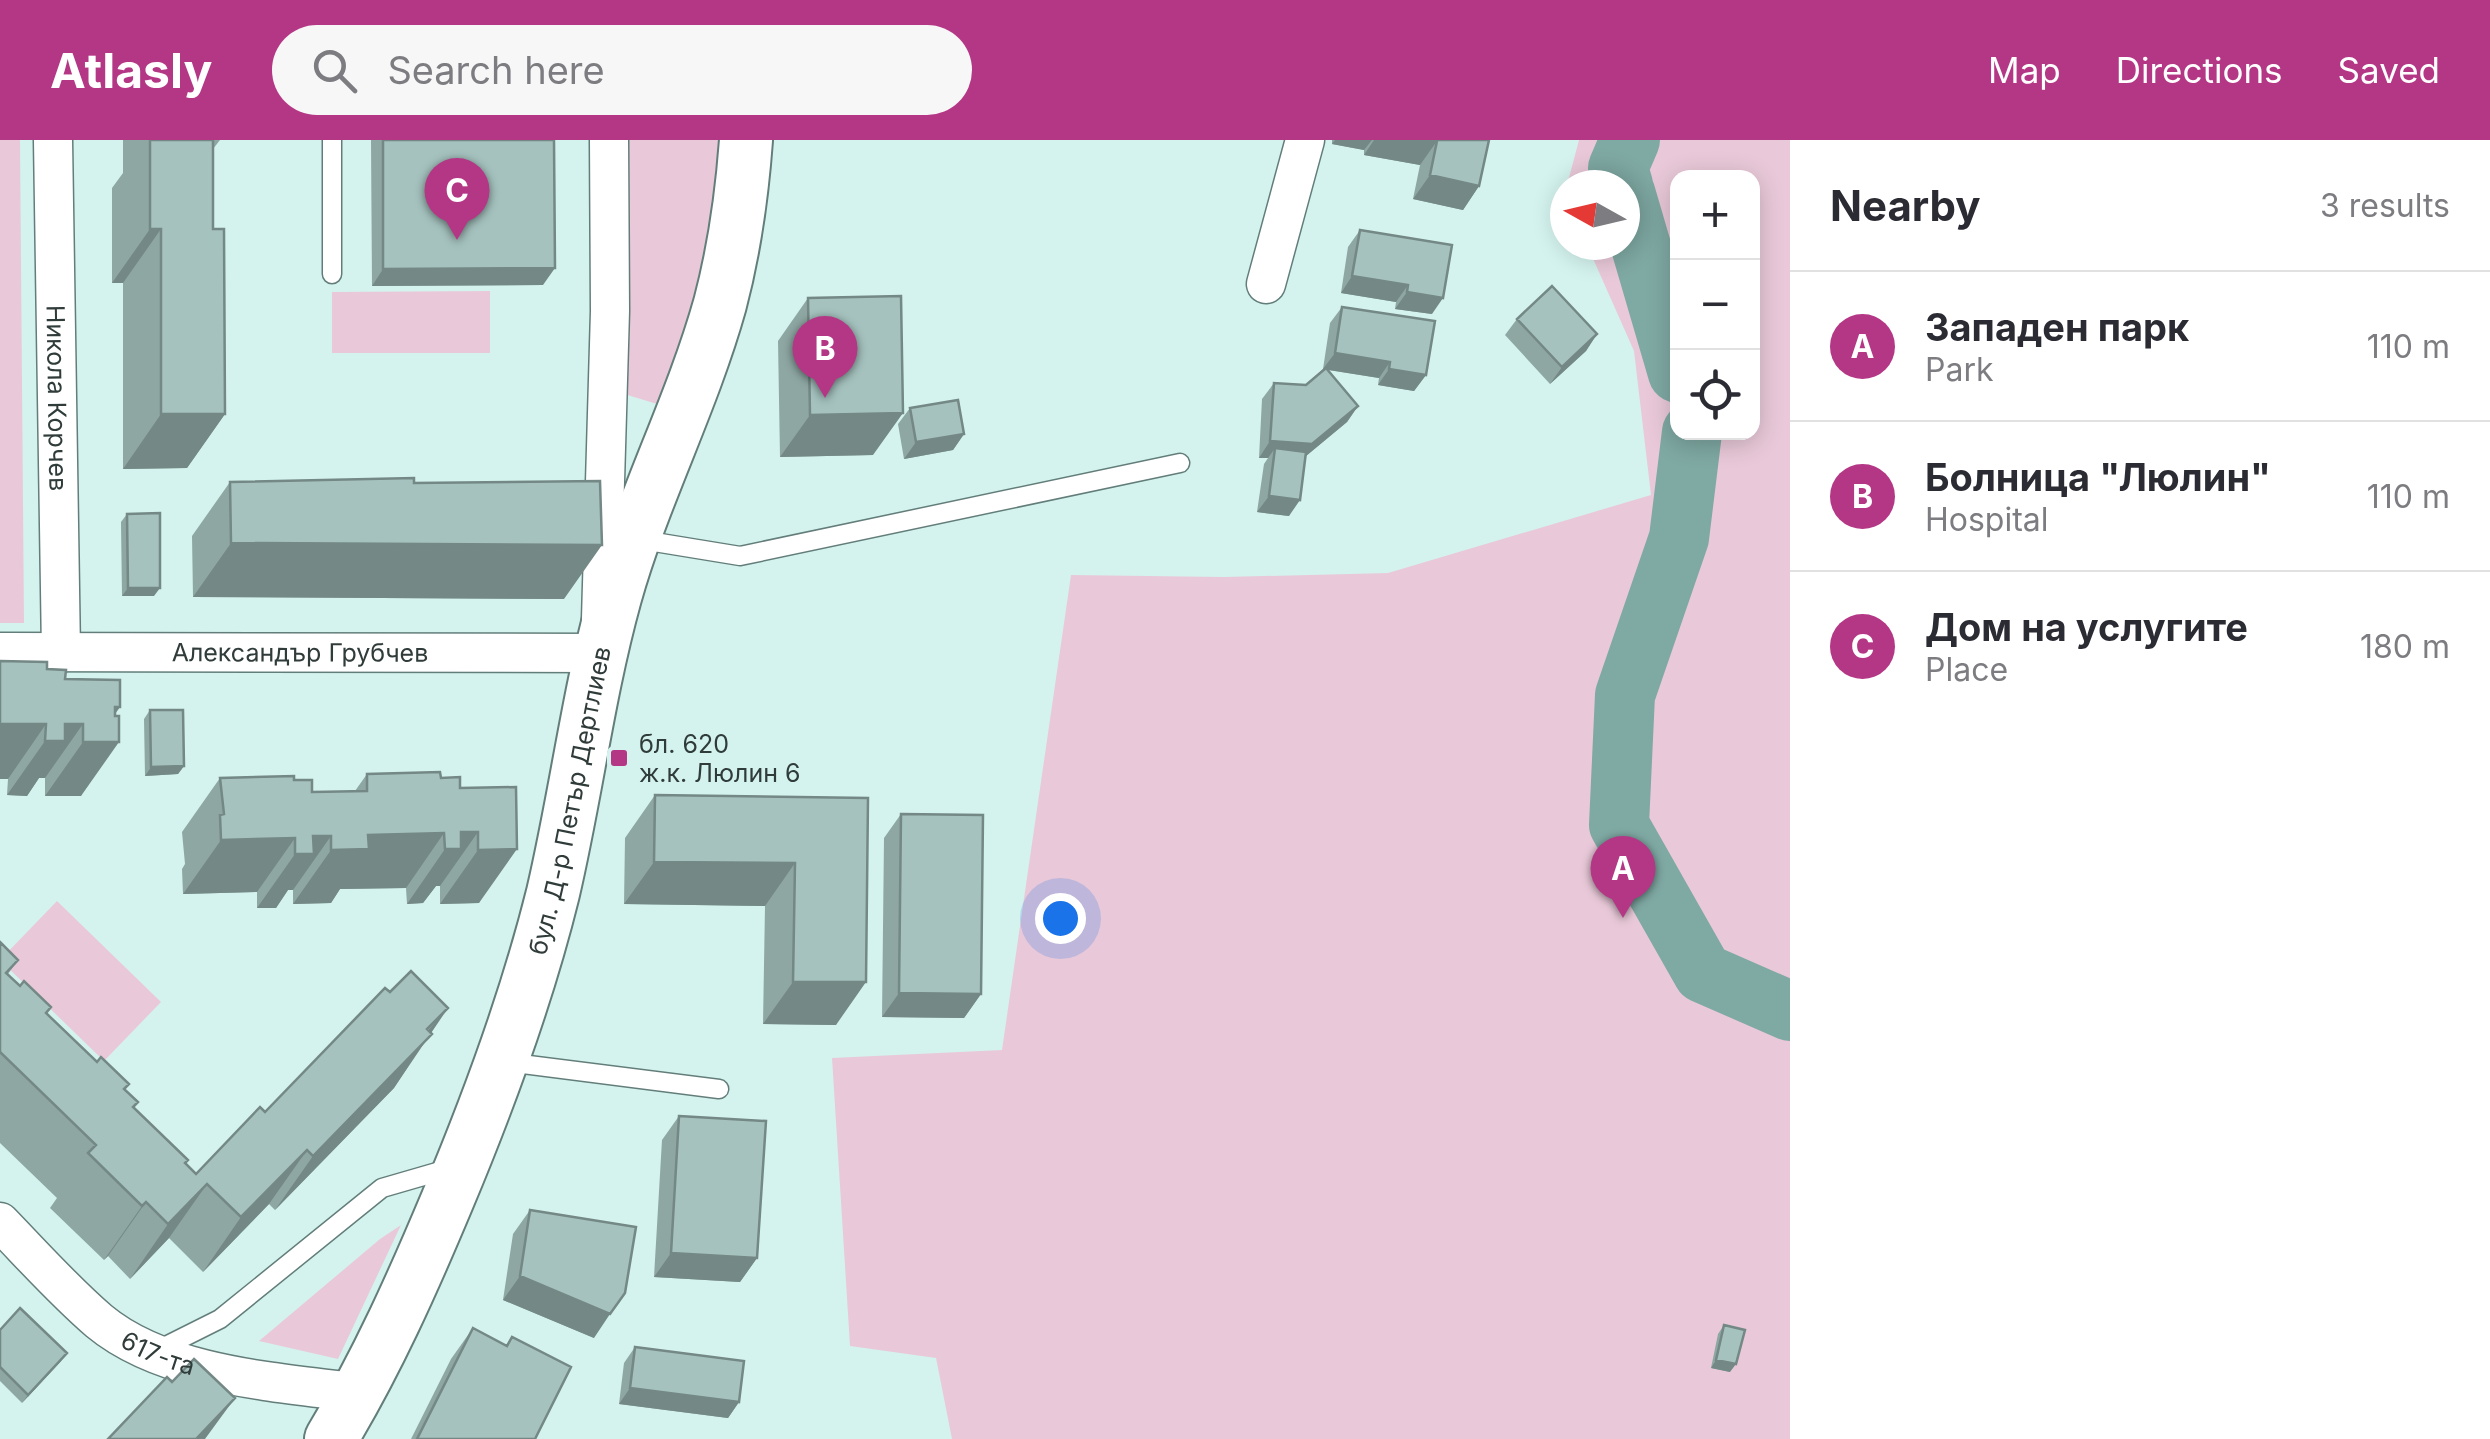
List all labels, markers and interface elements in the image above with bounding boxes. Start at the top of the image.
search box [272,25,972,115]
text: Atlasly [50,41,212,100]
icon: search [307,43,362,98]
text: Search here [387,47,605,93]
text: Map [1988,49,2061,91]
text: Directions [2116,49,2283,91]
text: Saved [2338,49,2440,91]
pin: C [424,158,490,240]
north arrow [1550,170,1640,260]
map controls [1670,170,1760,440]
button: + [1670,170,1760,260]
text: Nearby [1830,180,1981,231]
text: 3 results [2320,186,2450,225]
button: − [1670,260,1760,350]
text: Западен парк [1925,304,2189,350]
street label: Никола Корчев [41,305,73,491]
pin: B [792,316,858,398]
text: A [1851,327,1874,366]
text: 110 m [2367,327,2450,366]
button: locate [1670,350,1760,440]
text: Park [1925,350,1994,389]
text: Болница "Люлин" [1925,454,2271,500]
text: B [1852,477,1873,516]
text: 110 m [2367,477,2450,516]
text: Hospital [1925,500,2049,539]
text: Дом на услугите [1925,604,2248,650]
text: C [1851,627,1874,666]
text: 180 m [2360,627,2450,666]
street label: Александър Грубчев [172,637,428,668]
street label: бул. Д-р Петър Дертлиев [522,644,617,958]
text: Place [1925,650,2008,689]
place label: бл. 620 ж.к. Люлин 6 [639,729,801,788]
marker: бл. 620 ж.к. Люлин 6 [608,747,630,769]
pin: A [1590,836,1656,918]
your location [1035,893,1086,944]
street label: 617-та [116,1325,198,1381]

